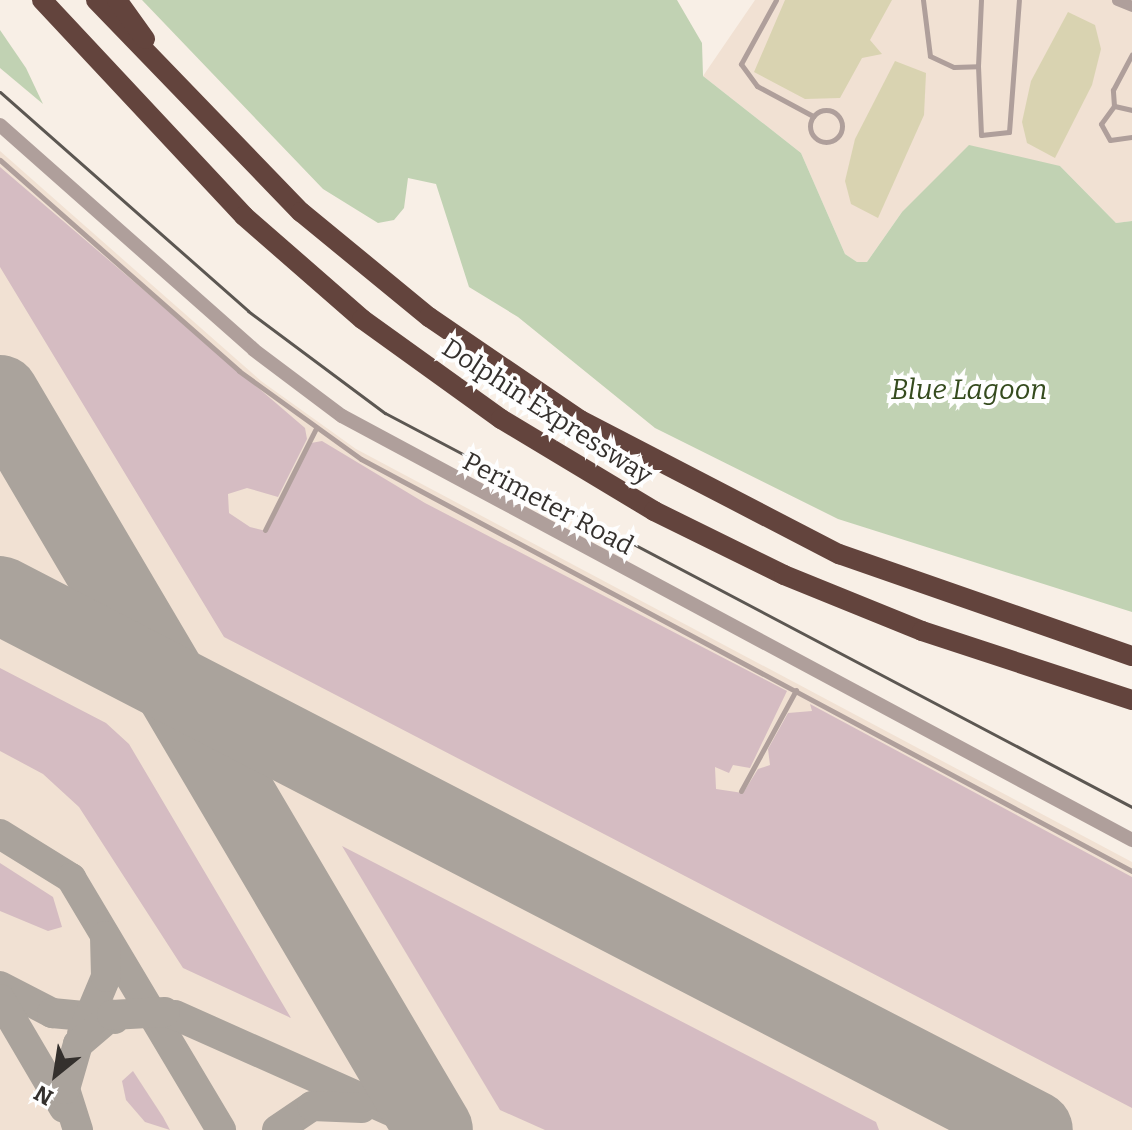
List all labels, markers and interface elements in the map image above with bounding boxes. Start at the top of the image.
street label: Dolphin Expressway [436,332,658,492]
water label: Blue Lagoon [891,373,1047,407]
street label: Perimeter Road [458,446,638,562]
north arrow [16,1034,96,1114]
text: N [30,1079,58,1111]

